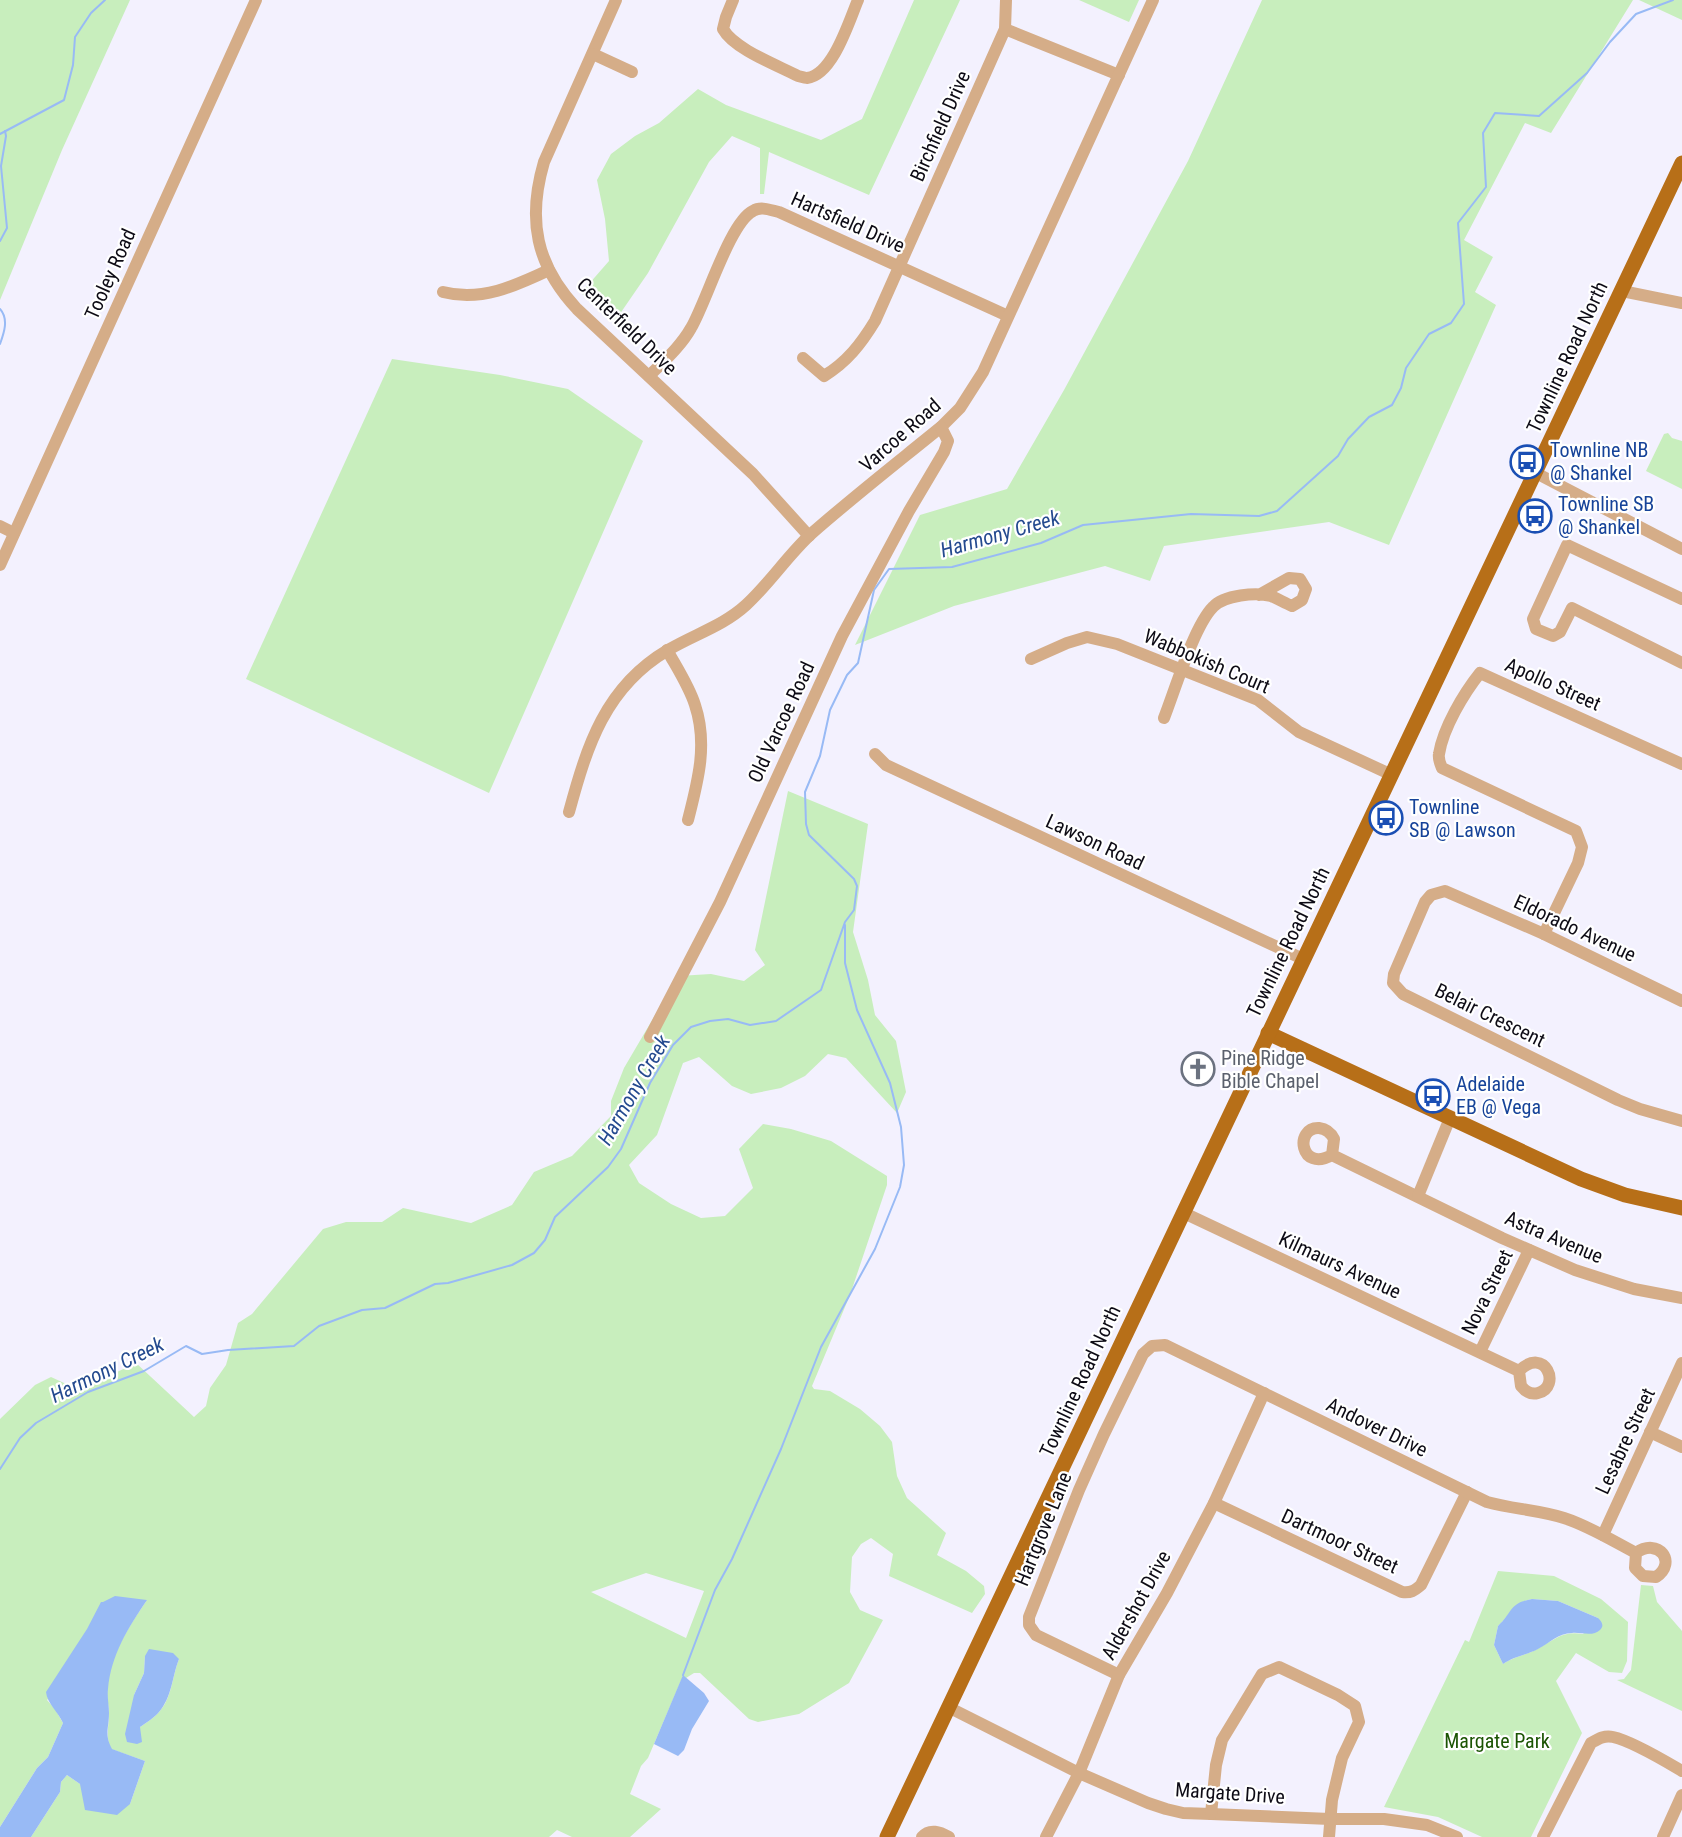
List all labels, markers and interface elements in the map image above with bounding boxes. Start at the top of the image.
street label: Birchfield Drive [905,67,975,185]
street label: Hartsfield Drive [787,186,909,258]
street label: Tooley Road [79,225,141,323]
street label: Centerfield Drive [572,272,682,380]
street label: Townline Road North [1521,277,1613,437]
street label: Varcoe Road [855,393,945,477]
place label: Townline NB @ Shankel [1550,438,1648,485]
bus stop icon: Townline NB @ Shankel [1509,444,1545,480]
place label: Townline SB @ Shankel [1558,492,1654,539]
bus stop icon: Townline SB @ Shankel [1517,498,1553,534]
water label: Harmony Creek [938,505,1063,563]
street label: Wabbokish Court [1140,624,1274,698]
street label: Apollo Street [1501,652,1605,716]
street label: Old Varcoe Road [742,658,820,786]
place label: Townline SB @ Lawson [1409,795,1516,842]
bus stop icon: Townline SB @ Lawson [1368,800,1404,836]
street label: Lawson Road [1042,809,1148,875]
street label: Townline Road North [1241,863,1335,1021]
street label: Eldorado Avenue [1510,889,1640,967]
street label: Belair Crescent [1431,978,1549,1052]
water label: Harmony Creek [593,1030,676,1149]
place label: Pine Ridge Bible Chapel [1221,1046,1319,1093]
church icon: Pine Ridge Bible Chapel [1180,1051,1216,1087]
place label: Adelaide EB @ Vega [1456,1072,1541,1119]
bus stop icon: Adelaide EB @ Vega [1415,1078,1451,1114]
street label: Astra Avenue [1501,1206,1607,1268]
street label: Kilmaurs Avenue [1275,1226,1405,1304]
street label: Nova Street [1456,1245,1518,1338]
street label: Townline Road North [1034,1301,1126,1461]
water label: Harmony Creek [46,1332,168,1408]
street label: Lesabre Street [1590,1384,1660,1498]
street label: Andover Drive [1323,1392,1431,1462]
street label: Hartgrove Lane [1009,1469,1077,1589]
street label: Dartmoor Street [1278,1503,1402,1579]
street label: Aldershot Drive [1096,1546,1176,1664]
park label: Margate Park [1444,1729,1550,1753]
street label: Margate Drive [1174,1777,1286,1809]

